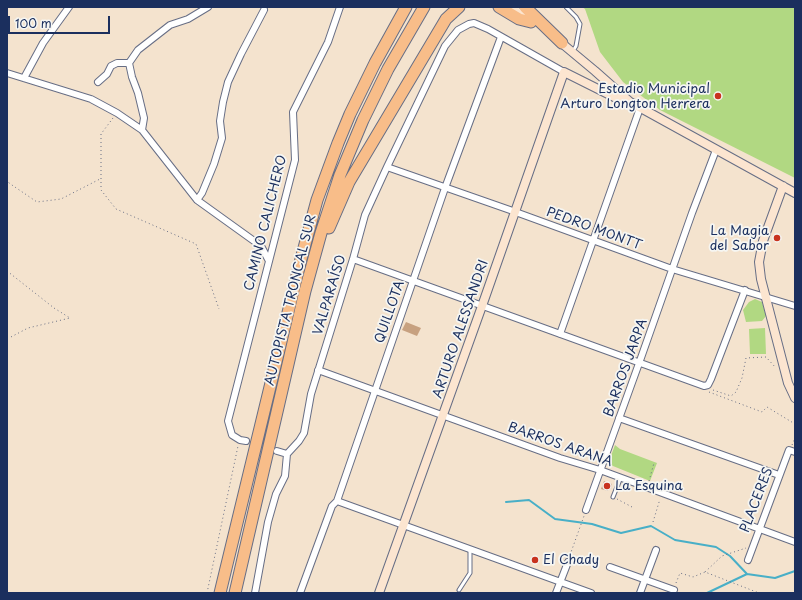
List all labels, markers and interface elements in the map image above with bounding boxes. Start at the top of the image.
scale bar [10,8,112,34]
text: 100 m [15,14,52,32]
place label: Estadio Municipal Arturo Longton Herrera [560,81,710,112]
marker: Estadio Municipal Arturo Longton Herrera [713,91,723,101]
street label: CAMINO CALICHERO [242,154,290,292]
street label: PEDRO MONTT [544,204,644,254]
street label: AUTOPISTA TRONCAL SUR [262,213,320,387]
place label: La Magia del Sabor [710,223,769,254]
marker: La Magia del Sabor [772,233,782,243]
street label: VALPARAÍSO [310,253,350,337]
street label: ARTURO ALESSANDRI [430,258,492,400]
street label: QUILLOTA [372,279,408,345]
street label: BARROS JARPA [601,317,651,419]
street label: BARROS ARANA [506,420,614,470]
street label: PLACERES [737,465,777,535]
place label: La Esquina [615,478,683,494]
marker: La Esquina [602,481,612,491]
place label: El Chady [543,552,599,568]
marker: El Chady [530,555,540,565]

